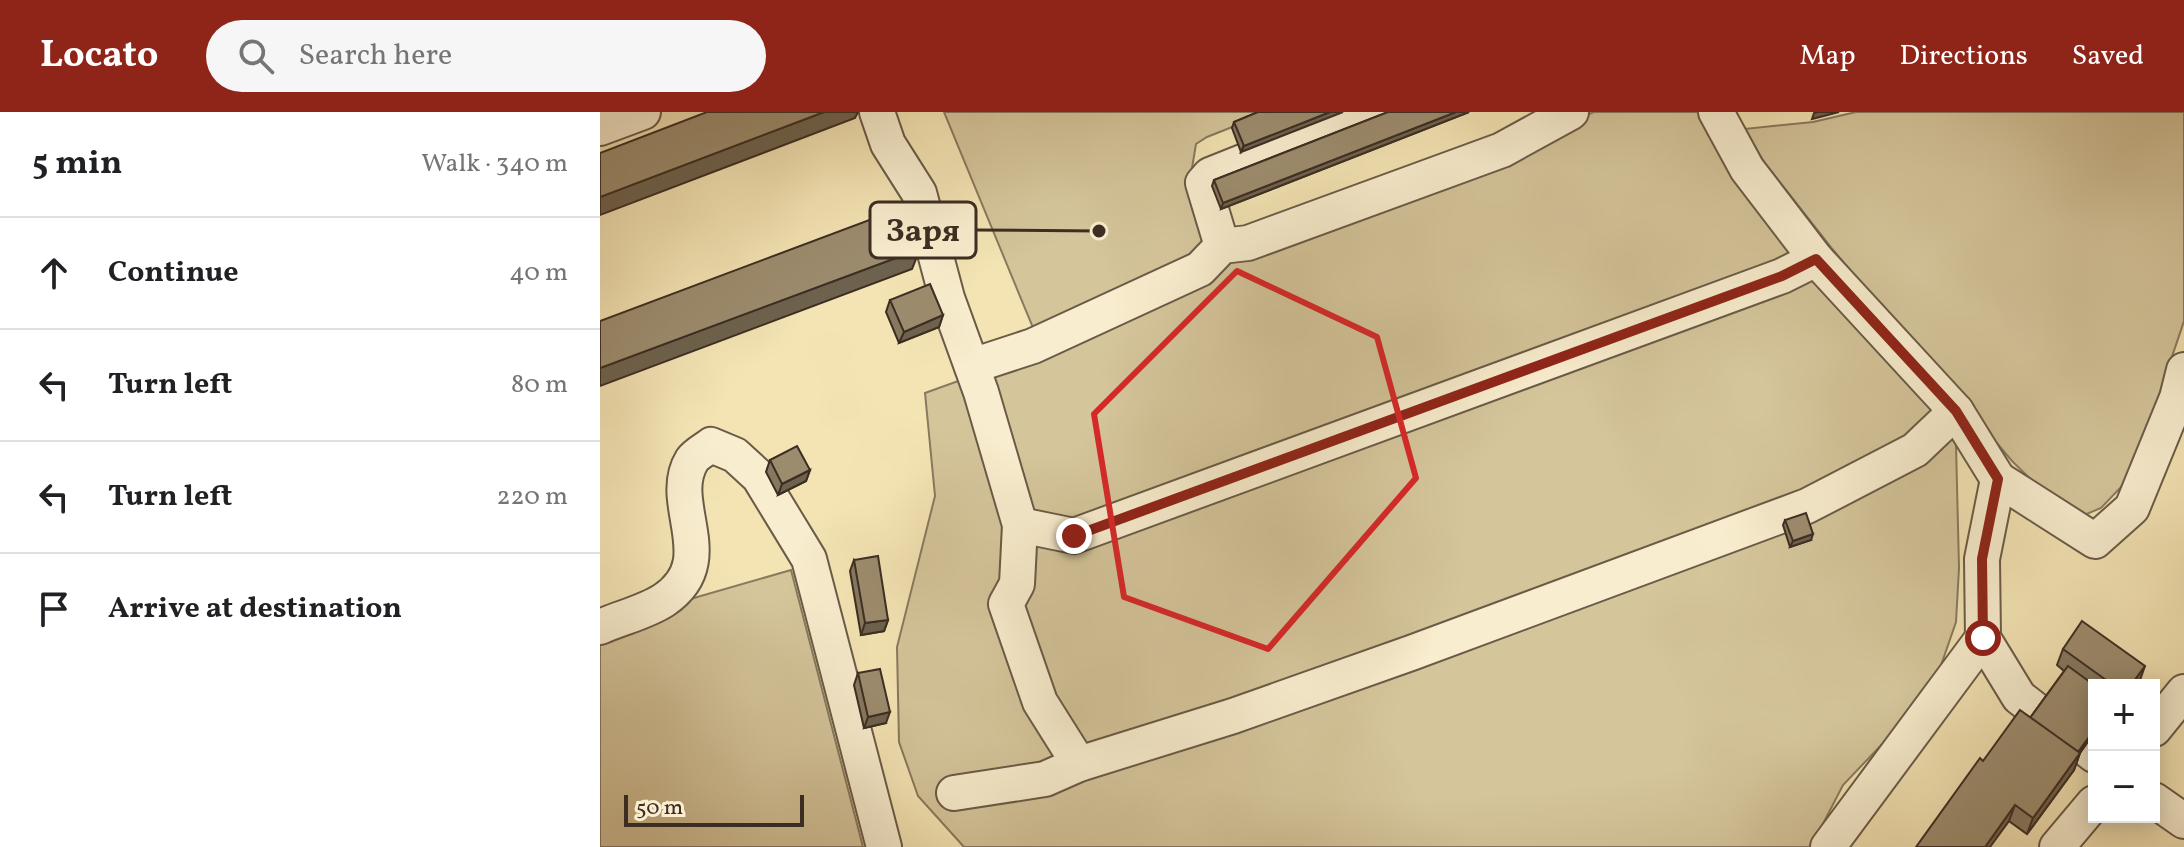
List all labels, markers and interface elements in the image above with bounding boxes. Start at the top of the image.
search box [206,20,766,92]
text: Locato [40,30,158,83]
icon: search [234,34,278,78]
text: Search here [298,35,452,77]
text: Map [1800,37,1856,76]
text: Directions [1900,37,2028,76]
text: Saved [2072,37,2144,76]
text: 5 min [32,141,122,188]
text: Walk · 340 m [421,146,568,182]
callout: Заря [870,202,976,258]
text: Заря [886,211,960,255]
icon: ahead [32,251,76,295]
text: Continue [108,252,239,294]
text: 40 m [509,255,568,291]
icon: left [32,363,76,407]
text: Turn left [108,364,232,406]
text: 80 m [511,367,568,403]
icon: left [32,475,76,519]
text: Turn left [108,476,232,518]
text: 220 m [496,479,568,515]
route end [1056,518,1092,554]
icon: arrive [32,587,76,631]
text: Arrive at destination [108,588,402,630]
route start [1965,620,2001,656]
map controls [2088,679,2160,823]
button: + [2088,679,2160,751]
button: − [2088,751,2160,823]
scale bar [624,791,804,827]
text: 50 m [636,793,683,824]

